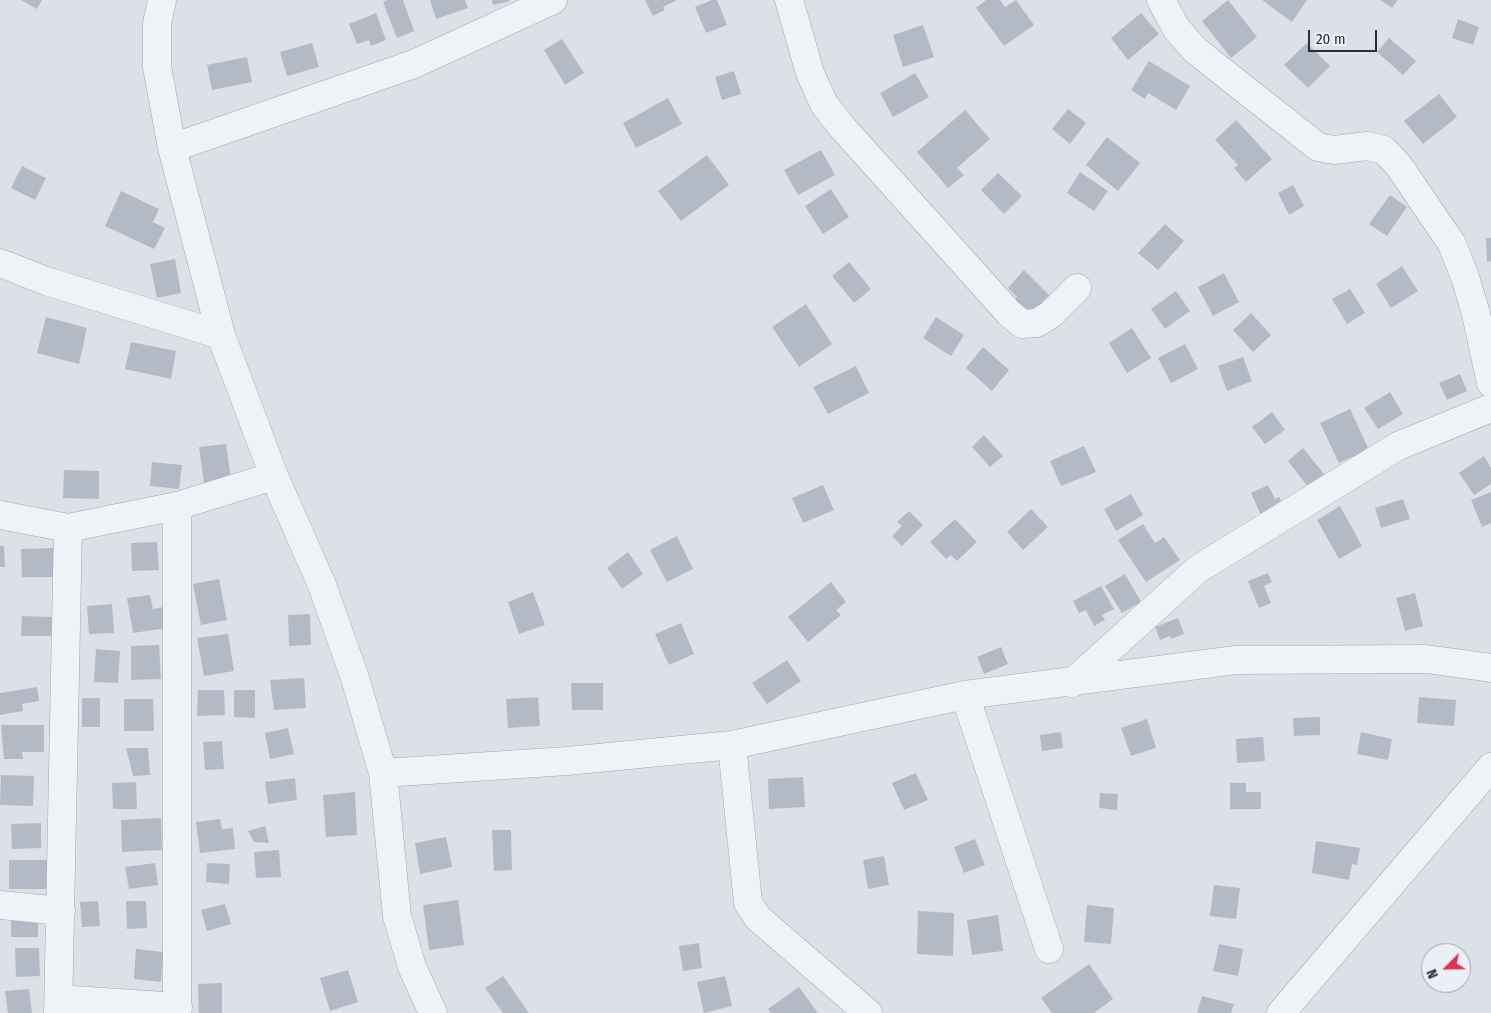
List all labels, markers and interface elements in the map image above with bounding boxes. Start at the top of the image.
scale bar [1311,20,1380,52]
text: 20 m [1316,30,1346,48]
north arrow [1421,943,1471,993]
text: N [1423,966,1442,981]

